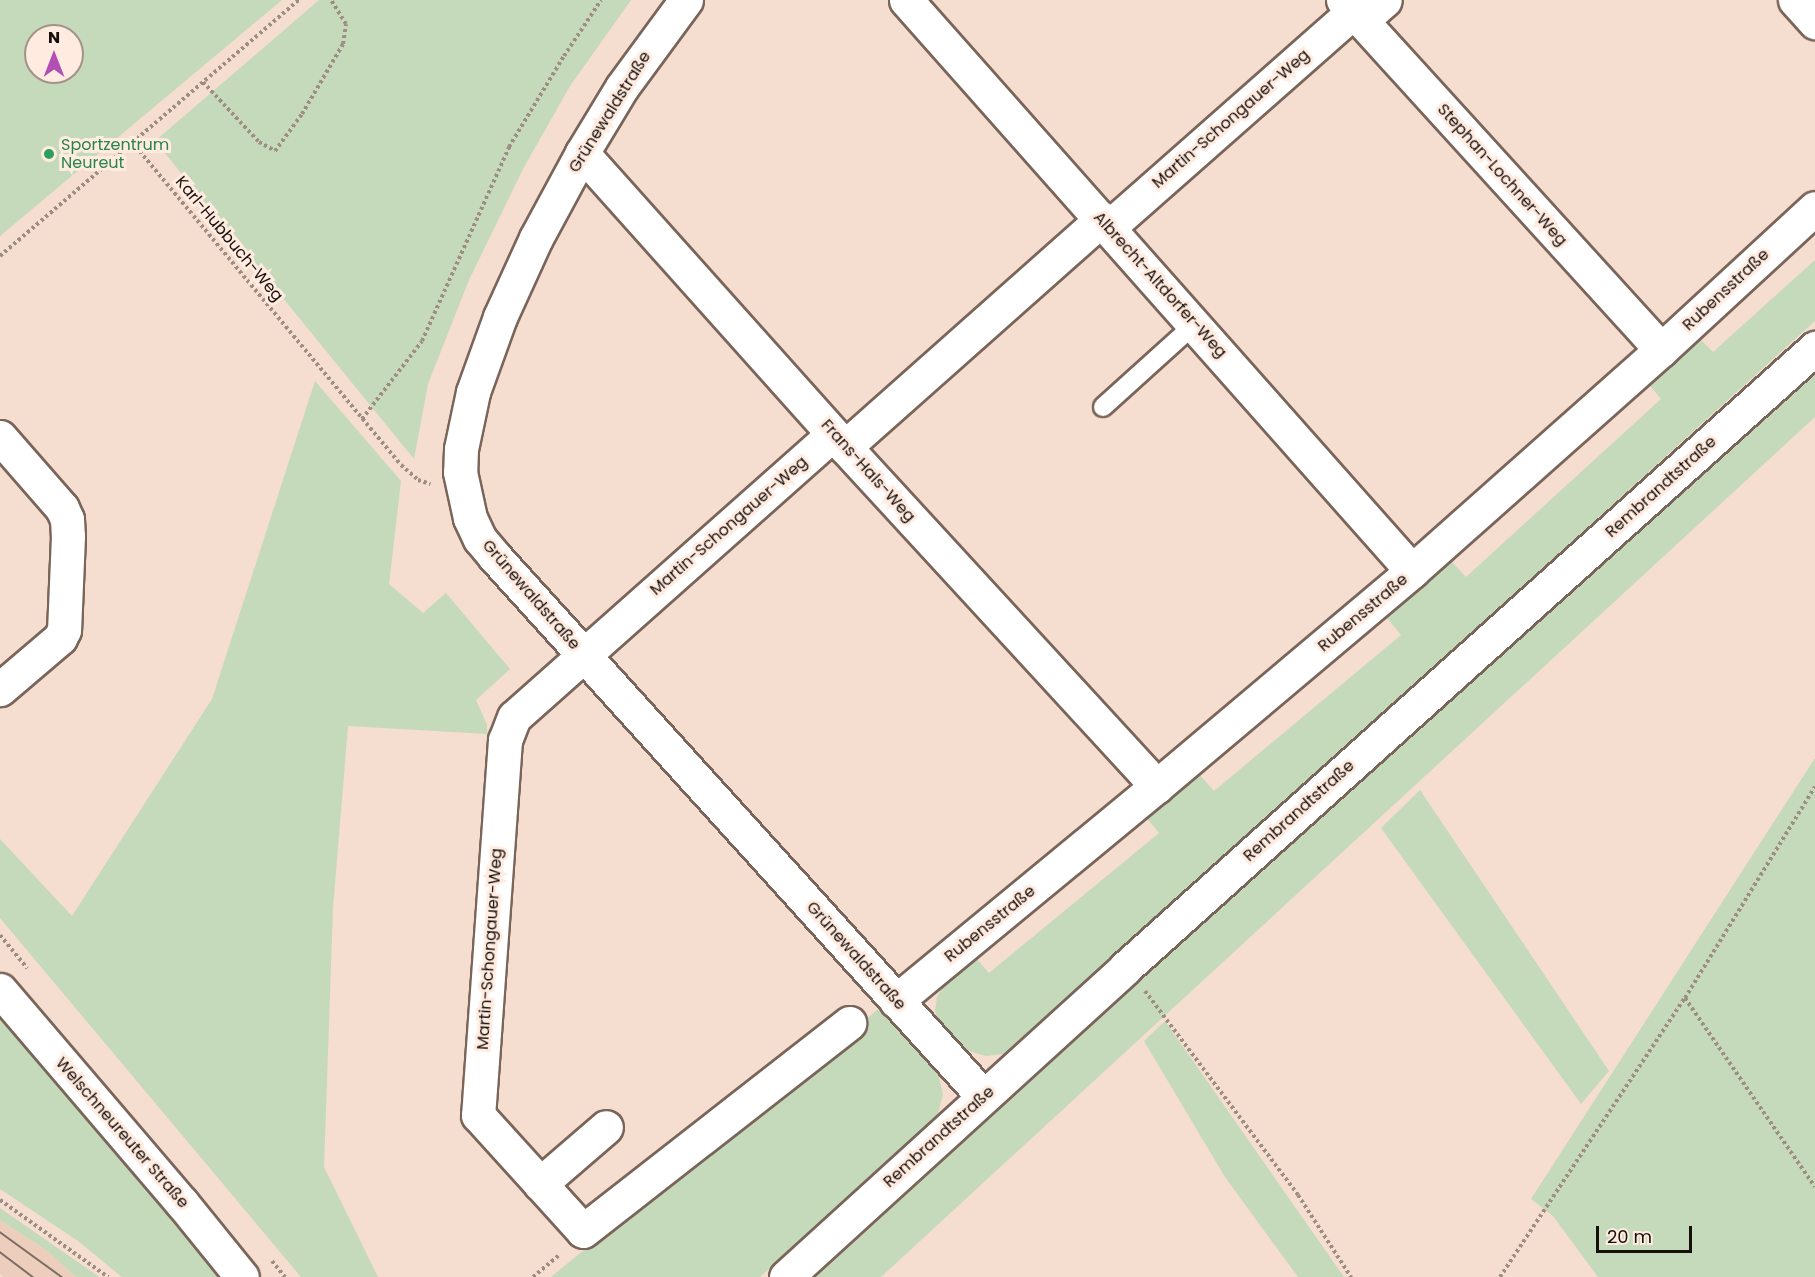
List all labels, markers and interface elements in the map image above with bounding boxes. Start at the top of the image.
north arrow [24,24,84,84]
text: N [48,26,60,49]
street label: Martin-Schongauer-Weg [1148,45,1314,193]
street label: Grünewaldstraße [565,48,655,176]
street label: Stephan-Lochner-Weg [1433,100,1571,250]
place label: Sportzentrum Neureut [61,135,169,173]
marker: Sportzentrum Neureut [42,147,56,161]
street label: Karl-Hubbuch-Weg [171,173,287,305]
street label: Albrecht-Altdorfer-Weg [1089,208,1231,362]
street label: Rubensstraße [1679,245,1773,335]
street label: Frans-Hals-Weg [817,416,919,526]
street label: Rembrandtstraße [1602,432,1720,542]
street label: Martin-Schongauer-Weg [646,452,812,600]
street label: Grünewaldstraße [478,536,584,654]
street label: Rubensstraße [1314,570,1412,656]
street label: Rembrandtstraße [1240,756,1358,866]
street label: Martin-Schongauer-Weg [473,848,507,1050]
street label: Rubensstraße [941,882,1039,966]
street label: Grünewaldstraße [802,898,910,1014]
street label: Welschneureuter Straße [51,1054,193,1212]
street label: Rembrandtstraße [880,1082,998,1192]
scale bar [1599,1214,1695,1252]
text: 20 m [1607,1224,1652,1249]

